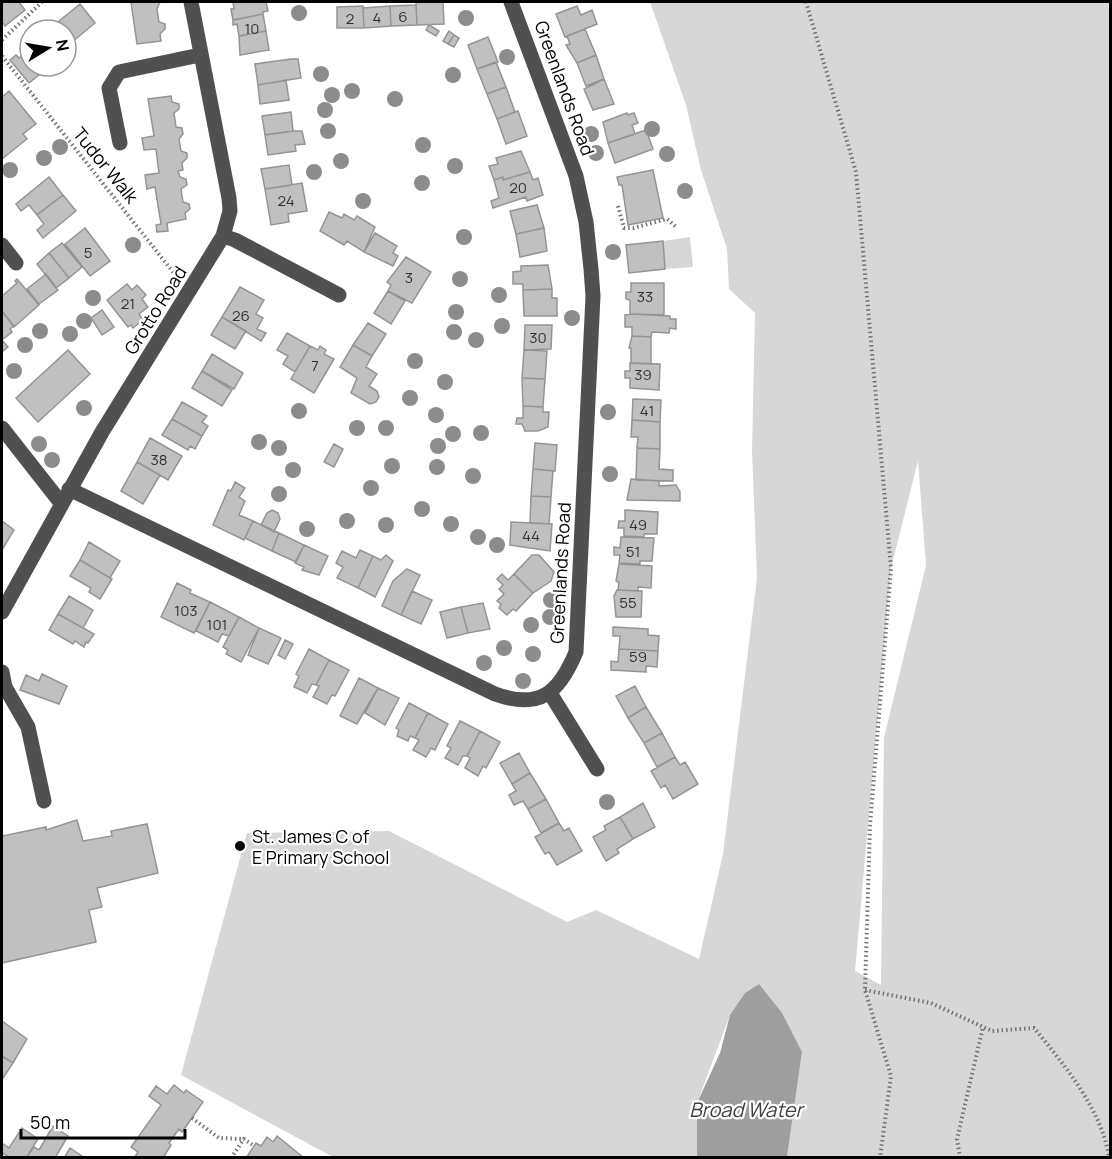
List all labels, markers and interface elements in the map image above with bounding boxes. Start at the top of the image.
house number: 6 [398,6,408,27]
house number: 4 [373,7,382,28]
house number: 2 [346,8,354,29]
street label: Greenlands Road [529,17,601,159]
north arrow [18,18,78,78]
house number: 10 [245,18,260,39]
text: N [51,37,75,53]
street label: Tudor Walk [68,122,145,209]
house number: 20 [509,177,527,198]
house number: 24 [277,190,295,211]
house number: 5 [84,242,92,263]
street label: Grotto Road [118,261,192,359]
house number: 3 [405,267,413,288]
house number: 33 [637,286,653,307]
house number: 21 [121,293,135,314]
house number: 26 [232,305,250,326]
house number: 30 [529,327,547,348]
house number: 7 [311,355,319,376]
house number: 39 [634,364,652,385]
house number: 41 [640,400,654,421]
house number: 38 [150,449,168,470]
street label: Greenlands Road [544,502,576,644]
house number: 49 [629,514,647,535]
house number: 44 [522,525,540,546]
house number: 51 [626,541,640,562]
house number: 55 [619,592,637,613]
house number: 103 [174,600,198,621]
house number: 101 [207,614,227,635]
house number: 59 [629,646,647,667]
place label: St. James C of E Primary School [252,824,389,869]
marker: St. James C of E Primary School [233,839,247,853]
water label: Broad Water [689,1096,806,1123]
scale bar [21,1102,184,1140]
text: 50 m [30,1110,70,1134]

